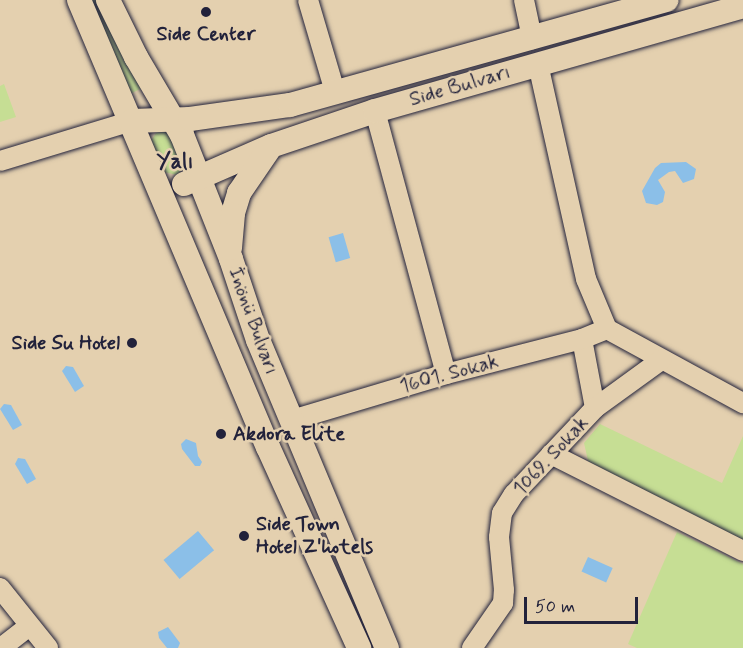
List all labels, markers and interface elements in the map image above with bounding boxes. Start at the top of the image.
marker: Side Center [199,5,213,19]
place label: Side Center [155,22,257,46]
street label: Side Bulvarı [409,61,511,111]
district label: Yalı [157,150,193,176]
street label: İnönü Bulvarı [223,264,283,378]
place label: Side Su Hotel [14,331,120,355]
marker: Side Su Hotel [125,336,139,350]
street label: 1601. Sokak [397,349,501,399]
street label: 1069. Sokak [508,411,594,501]
place label: Akdora Elite [233,422,345,446]
marker: Akdora Elite [214,427,228,441]
place label: Side Town Hotel Z'hotels [256,512,373,559]
marker: Side Town Hotel Z'hotels [237,529,251,543]
scale bar [527,585,641,623]
text: 50 m [535,595,575,619]

